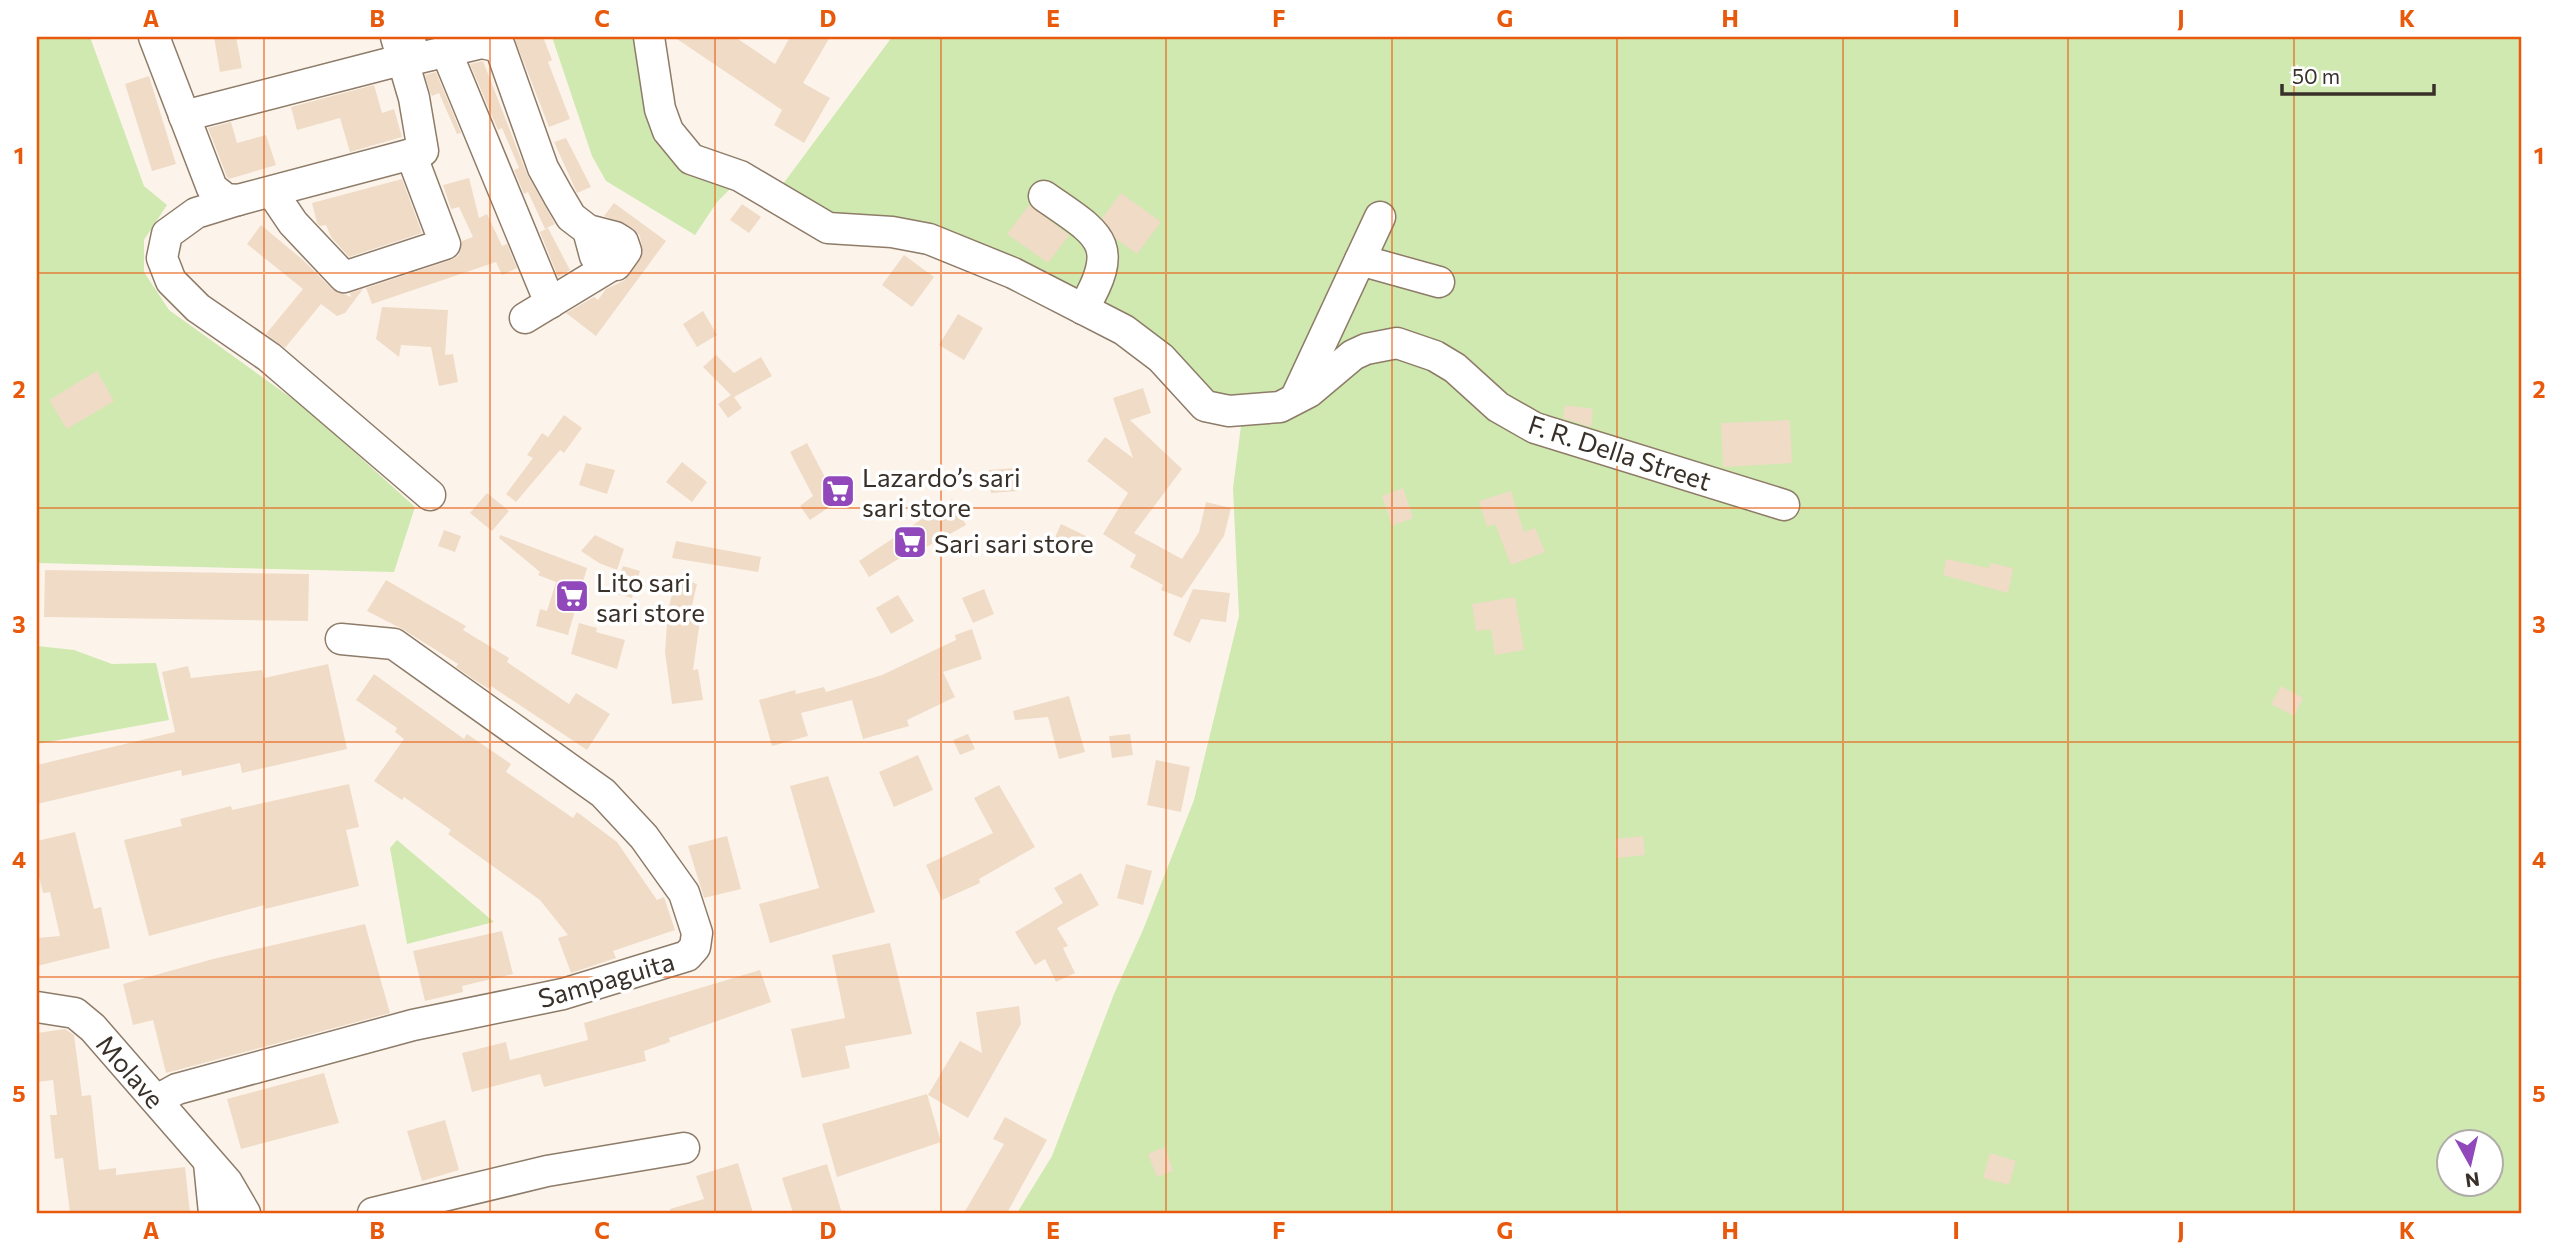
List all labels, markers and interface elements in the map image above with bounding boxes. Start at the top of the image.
text: A [143,4,160,32]
text: B [369,4,385,32]
text: C [594,4,610,32]
text: D [820,4,837,32]
text: E [1046,4,1060,32]
text: F [1272,4,1286,32]
text: G [1497,4,1513,32]
text: H [1721,4,1739,32]
text: I [1952,4,1960,32]
text: J [2177,4,2185,32]
text: K [2399,4,2415,32]
scale bar [2282,52,2434,96]
text: 50 m [2292,63,2340,88]
text: 1 [14,141,24,169]
text: 1 [2534,141,2544,169]
text: 2 [12,375,26,403]
text: 2 [2532,375,2546,403]
street label: F. R. Della Street [1525,408,1715,496]
place label: Lazardo’s sari sari store [862,461,1021,522]
supermarket icon: Lazardo’s sari sari store [819,472,857,510]
supermarket icon: Sari sari store [891,523,929,561]
place label: Sari sari store [934,527,1094,558]
place label: Lito sari sari store [596,566,705,627]
supermarket icon: Lito sari sari store [553,577,591,615]
text: 3 [12,610,26,638]
text: 3 [2532,610,2546,638]
text: 4 [12,845,26,873]
text: 4 [2532,845,2546,873]
street label: Sampaguita [534,945,678,1013]
street label: Molave [91,1028,171,1114]
text: 5 [12,1079,26,1107]
text: 5 [2532,1079,2546,1107]
north arrow [2436,1128,2506,1198]
text: N [2464,1168,2481,1193]
text: A [143,1216,160,1244]
text: B [369,1216,385,1244]
text: C [594,1216,610,1244]
text: D [820,1216,837,1244]
text: E [1046,1216,1060,1244]
text: F [1272,1216,1286,1244]
text: G [1497,1216,1513,1244]
text: H [1721,1216,1739,1244]
text: I [1952,1216,1960,1244]
text: J [2177,1216,2185,1244]
text: K [2399,1216,2415,1244]

